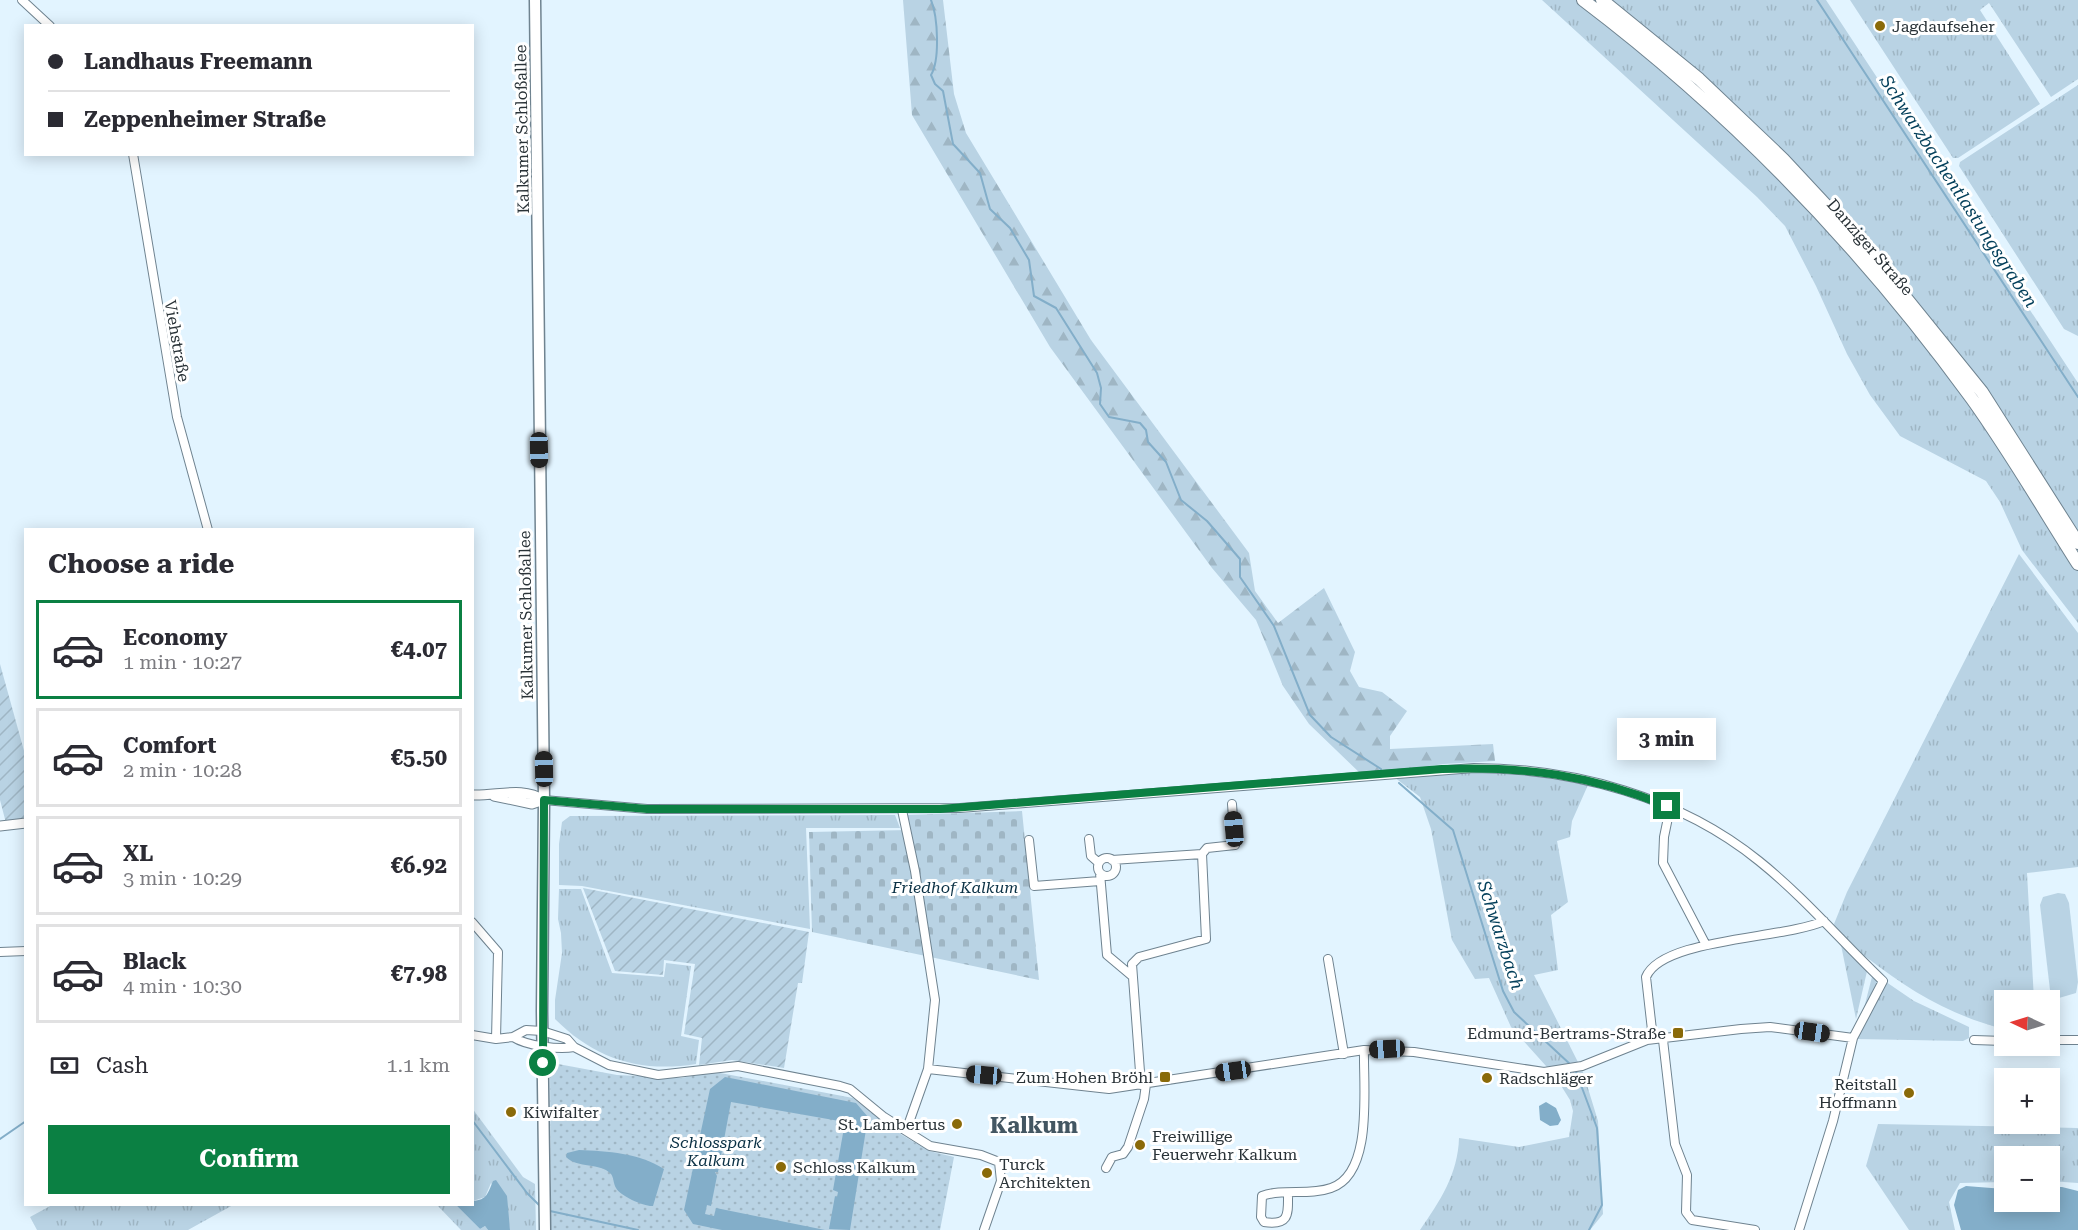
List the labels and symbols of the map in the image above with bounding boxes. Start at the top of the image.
place label: Jagdaufseher [1892,17,1995,36]
marker: Jagdaufseher [1873,19,1887,33]
street label: Kalkumer Schloßallee [511,44,533,214]
water label: Schwarzbachentlastungsgraben [1875,70,2042,311]
street label: Danziger Straße [1823,195,1917,299]
street label: Viehstraße [160,299,194,384]
car [530,432,548,468]
street label: Kalkumer Schloßallee [515,530,537,700]
callout: 3 min [1618,719,1716,761]
car [535,751,553,787]
route end [1653,792,1680,819]
car [1223,810,1245,848]
water label: Schwarzbach [1473,877,1529,992]
park label: Friedhof Kalkum [891,878,1018,897]
north arrow [1994,990,2060,1056]
car [1793,1021,1831,1043]
place label: Edmund-Bertrams-Straße [1467,1024,1666,1043]
marker: Edmund-Bertrams-Straße [1671,1026,1685,1040]
car [1369,1039,1405,1059]
route start [529,1049,556,1076]
car [1214,1060,1252,1082]
car [965,1064,1003,1086]
place label: Zum Hohen Bröhl [1016,1068,1153,1087]
place label: Radschläger [1499,1069,1593,1088]
marker: Zum Hohen Bröhl [1158,1070,1172,1084]
marker: Radschläger [1480,1071,1494,1085]
place label: Reitstall Hoffmann [1819,1075,1897,1112]
marker: Reitstall Hoffmann [1902,1086,1916,1100]
place label: Kiwifalter [523,1103,599,1122]
marker: Kiwifalter [504,1105,518,1119]
district label: Kalkum [990,1113,1078,1138]
place label: St. Lambertus [838,1115,945,1134]
marker: St. Lambertus [950,1117,964,1131]
place label: Freiwillige Feuerwehr Kalkum [1152,1127,1298,1164]
park label: Schlosspark Kalkum [669,1133,762,1170]
marker: Freiwillige Feuerwehr Kalkum [1133,1138,1147,1152]
place label: Turck Architekten [999,1155,1090,1192]
place label: Schloss Kalkum [793,1158,916,1177]
marker: Schloss Kalkum [774,1160,788,1174]
marker: Turck Architekten [980,1166,994,1180]

